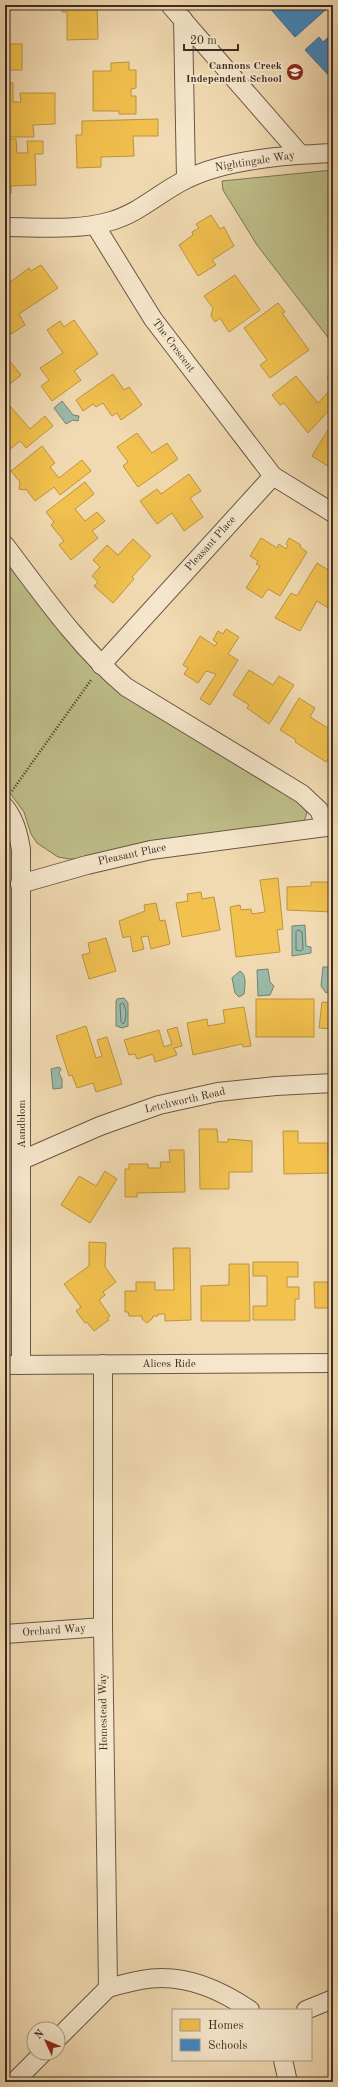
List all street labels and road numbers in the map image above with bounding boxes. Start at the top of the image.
street label: Nightingale Way [214,150,296,174]
street label: The Crescent [150,317,197,375]
street label: Pleasant Place [184,514,238,574]
street label: Pleasant Place [97,842,167,868]
street label: Letchworth Road [144,1086,227,1116]
street label: Aandblom [17,1100,28,1148]
street label: Alices Ride [142,1359,196,1370]
street label: Orchard Way [22,1623,86,1639]
street label: Homestead Way [98,1673,110,1751]

